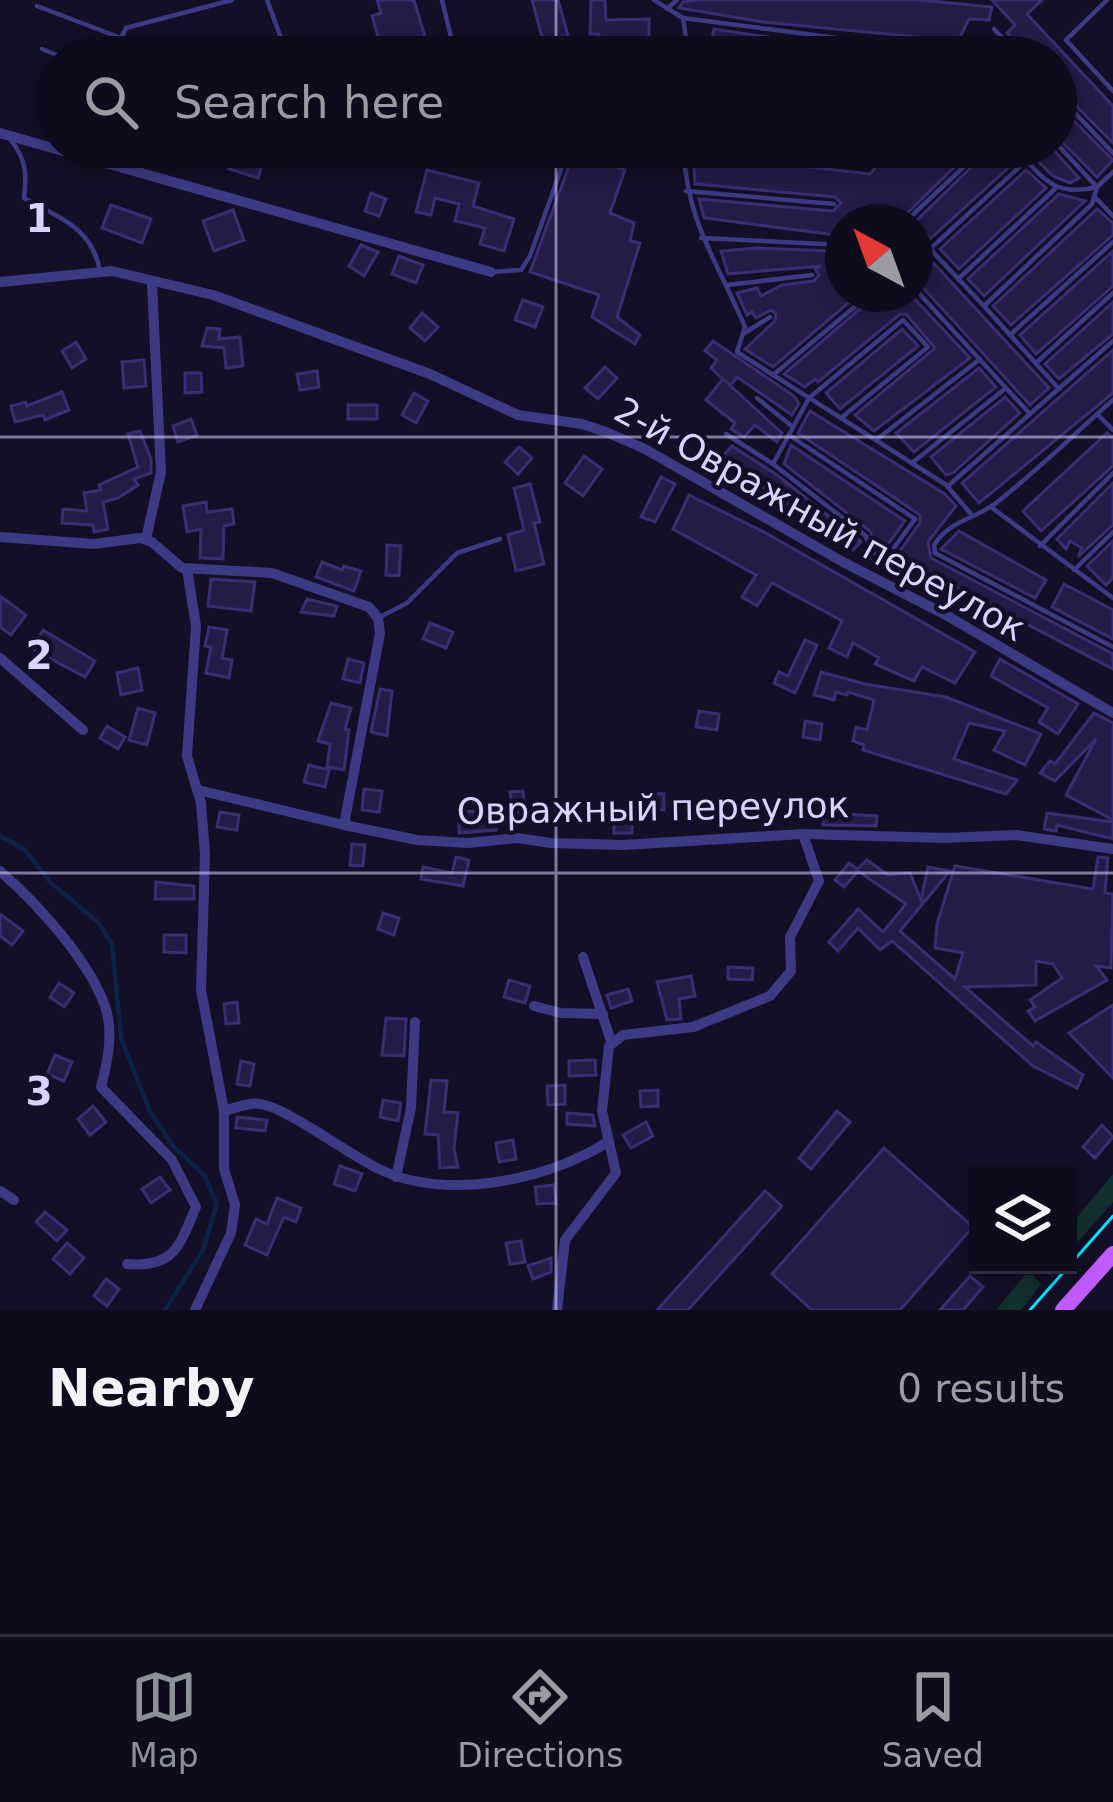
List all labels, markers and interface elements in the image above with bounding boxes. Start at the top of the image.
search box [36,36,1077,168]
icon: search [78,69,144,135]
text: Search here [174,76,444,129]
text: 1 [25,196,53,241]
north arrow [825,204,933,312]
street label: 2-й Овражный переулок [607,389,1033,649]
text: 2 [25,633,53,678]
street label: Овражный переулок [456,784,850,832]
text: 3 [25,1069,53,1114]
map controls [969,1166,1077,1274]
button: layers [969,1166,1077,1274]
text: Nearby [48,1359,255,1418]
text: 0 results [897,1366,1065,1411]
tab: Map [129,1664,199,1775]
tab: Directions [457,1664,623,1775]
tab: Saved [882,1664,984,1775]

